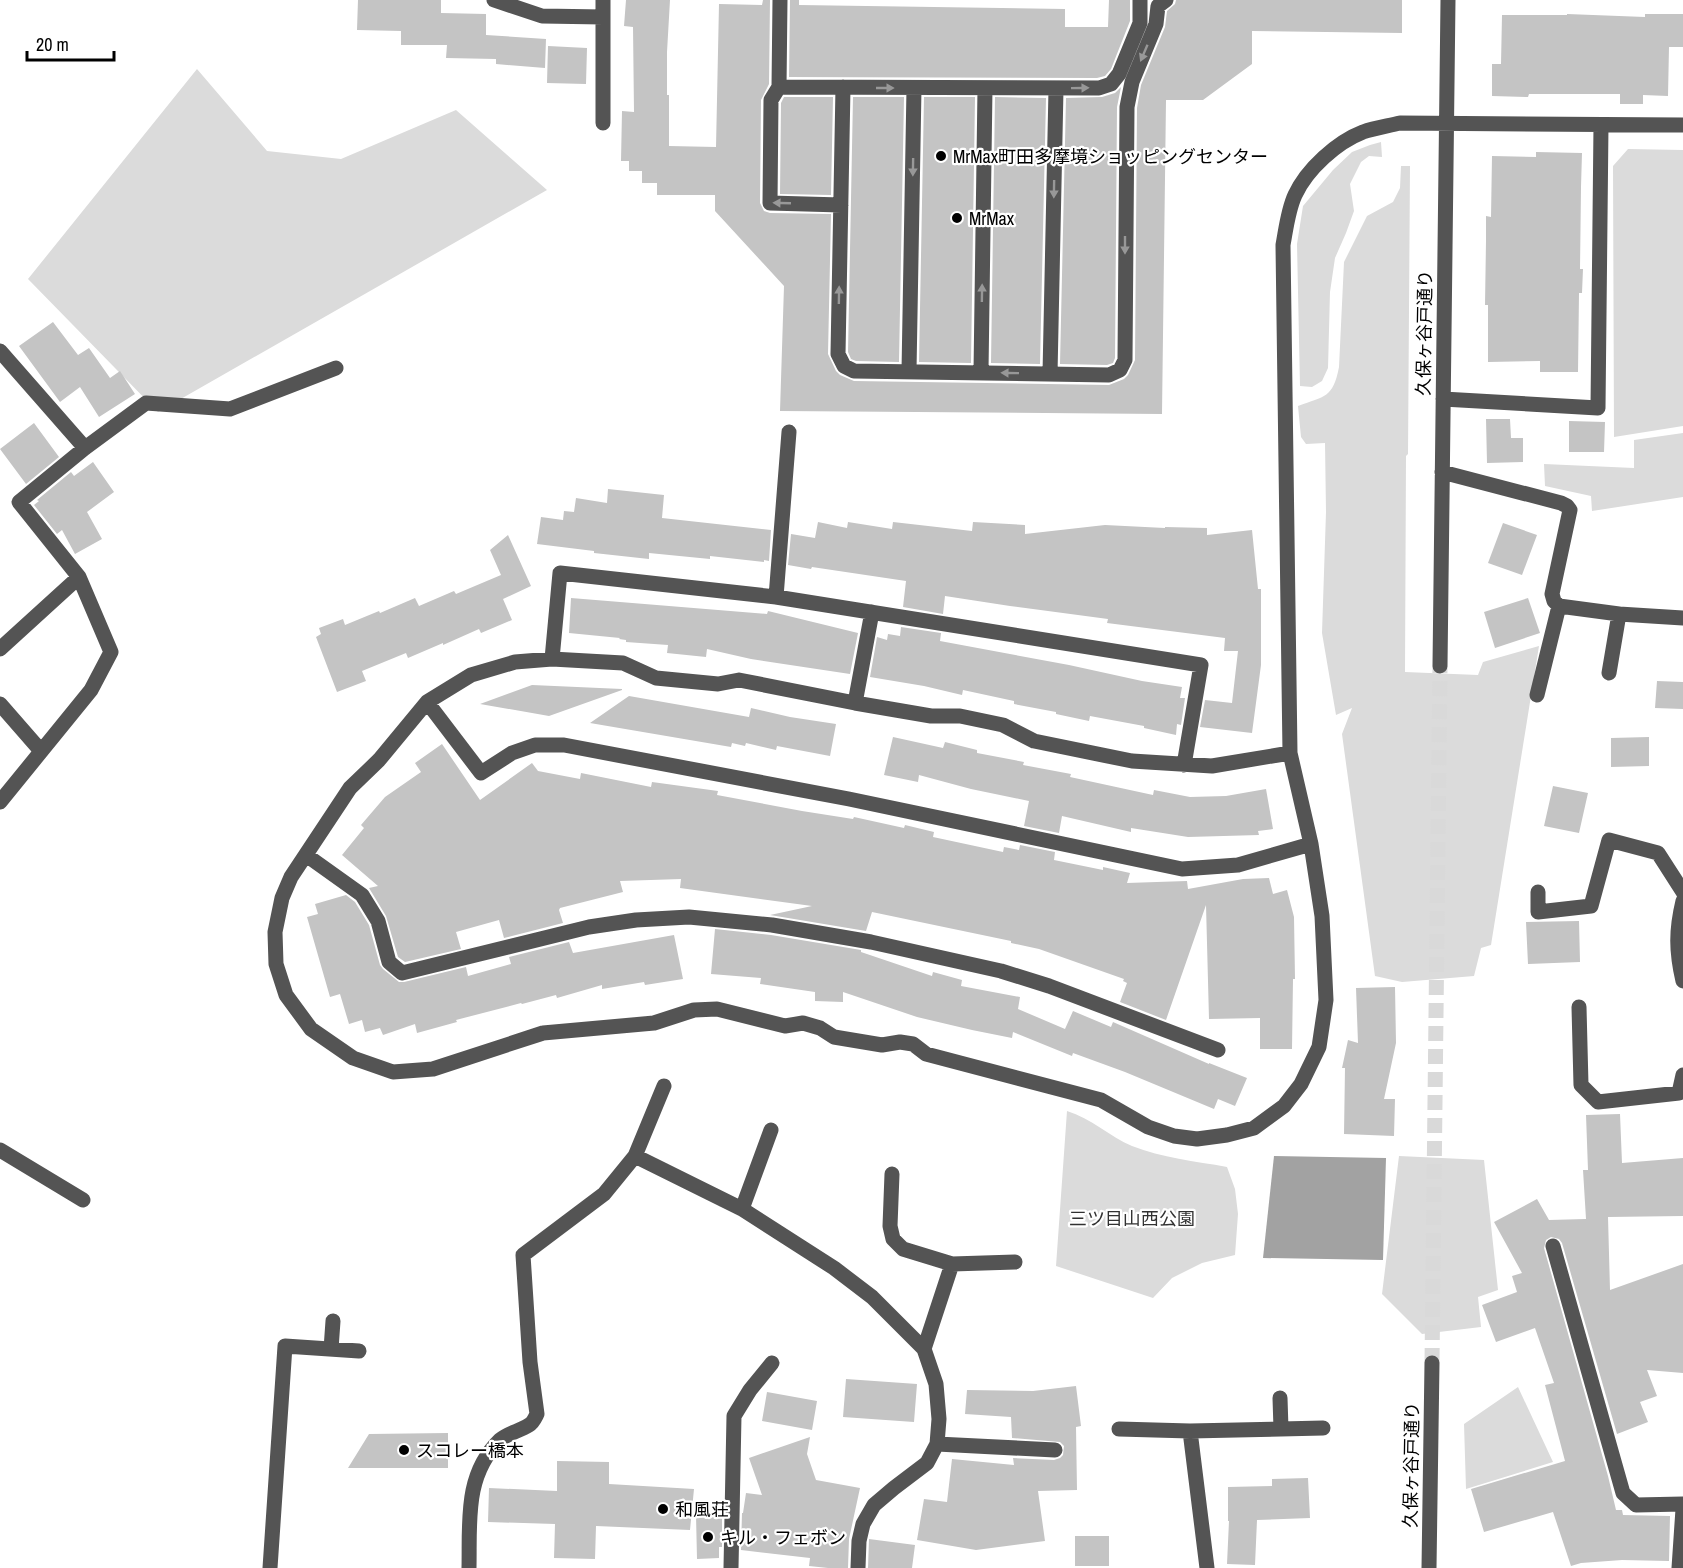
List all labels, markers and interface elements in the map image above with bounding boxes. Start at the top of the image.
scale bar [27,24,114,62]
text: 20 m [36,32,69,57]
one-way arrow [1139,44,1149,62]
one-way arrow [875,83,894,93]
one-way arrow [1070,84,1089,93]
place label: MrMax町田多摩境ショッピングセンター [953,144,1268,169]
marker: MrMax町田多摩境ショッピングセンター [934,149,948,163]
one-way arrow [908,158,917,177]
one-way arrow [1049,180,1059,199]
one-way arrow [773,199,792,208]
place label: MrMax [969,206,1015,231]
marker: MrMax [950,211,964,225]
one-way arrow [1121,235,1130,254]
street label: 久保ヶ谷戸通り [1410,270,1438,396]
one-way arrow [977,283,987,302]
one-way arrow [834,286,844,305]
one-way arrow [1001,368,1020,378]
park label: 三ツ目山西公園 [1069,1206,1195,1231]
street label: 久保ヶ谷戸通り [1397,1402,1425,1528]
place label: スコレー橋本 [416,1438,524,1463]
marker: スコレー橋本 [397,1443,411,1457]
place label: 和風荘 [675,1497,729,1522]
marker: 和風荘 [656,1502,670,1516]
place label: キル・フェボン [720,1525,846,1550]
marker: キル・フェボン [701,1530,715,1544]

